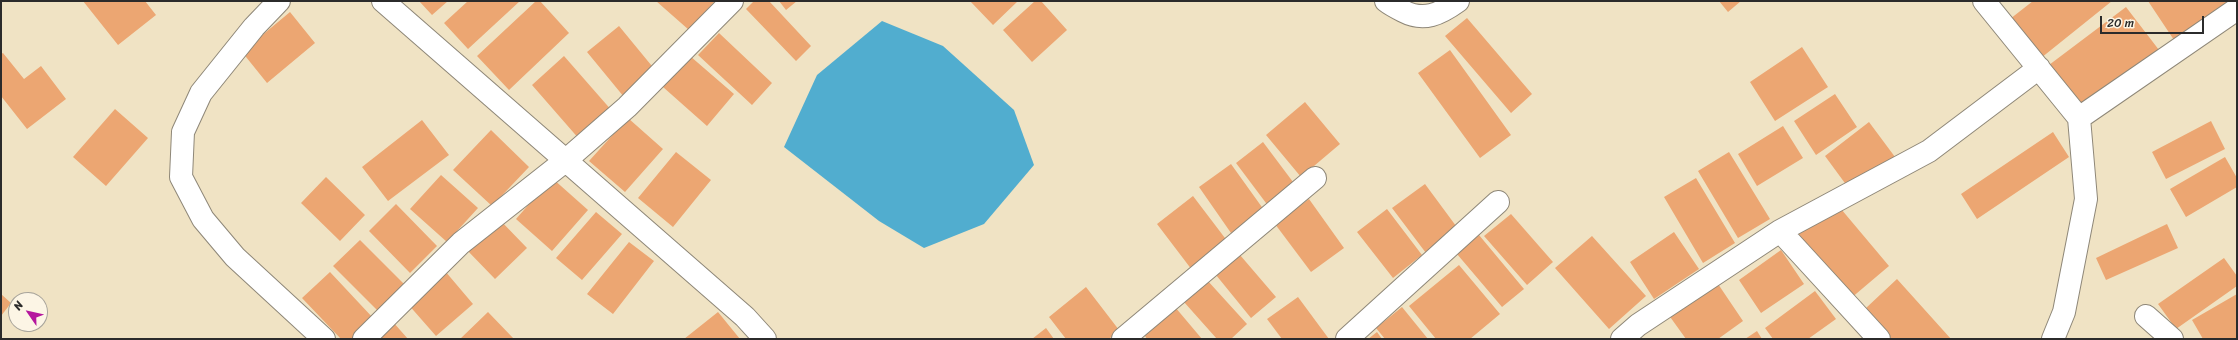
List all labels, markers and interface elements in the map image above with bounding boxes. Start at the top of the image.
scale bar [2102,8,2206,34]
text: 20 m [2107,12,2134,34]
north arrow [8,292,48,332]
text: N [8,297,28,314]

